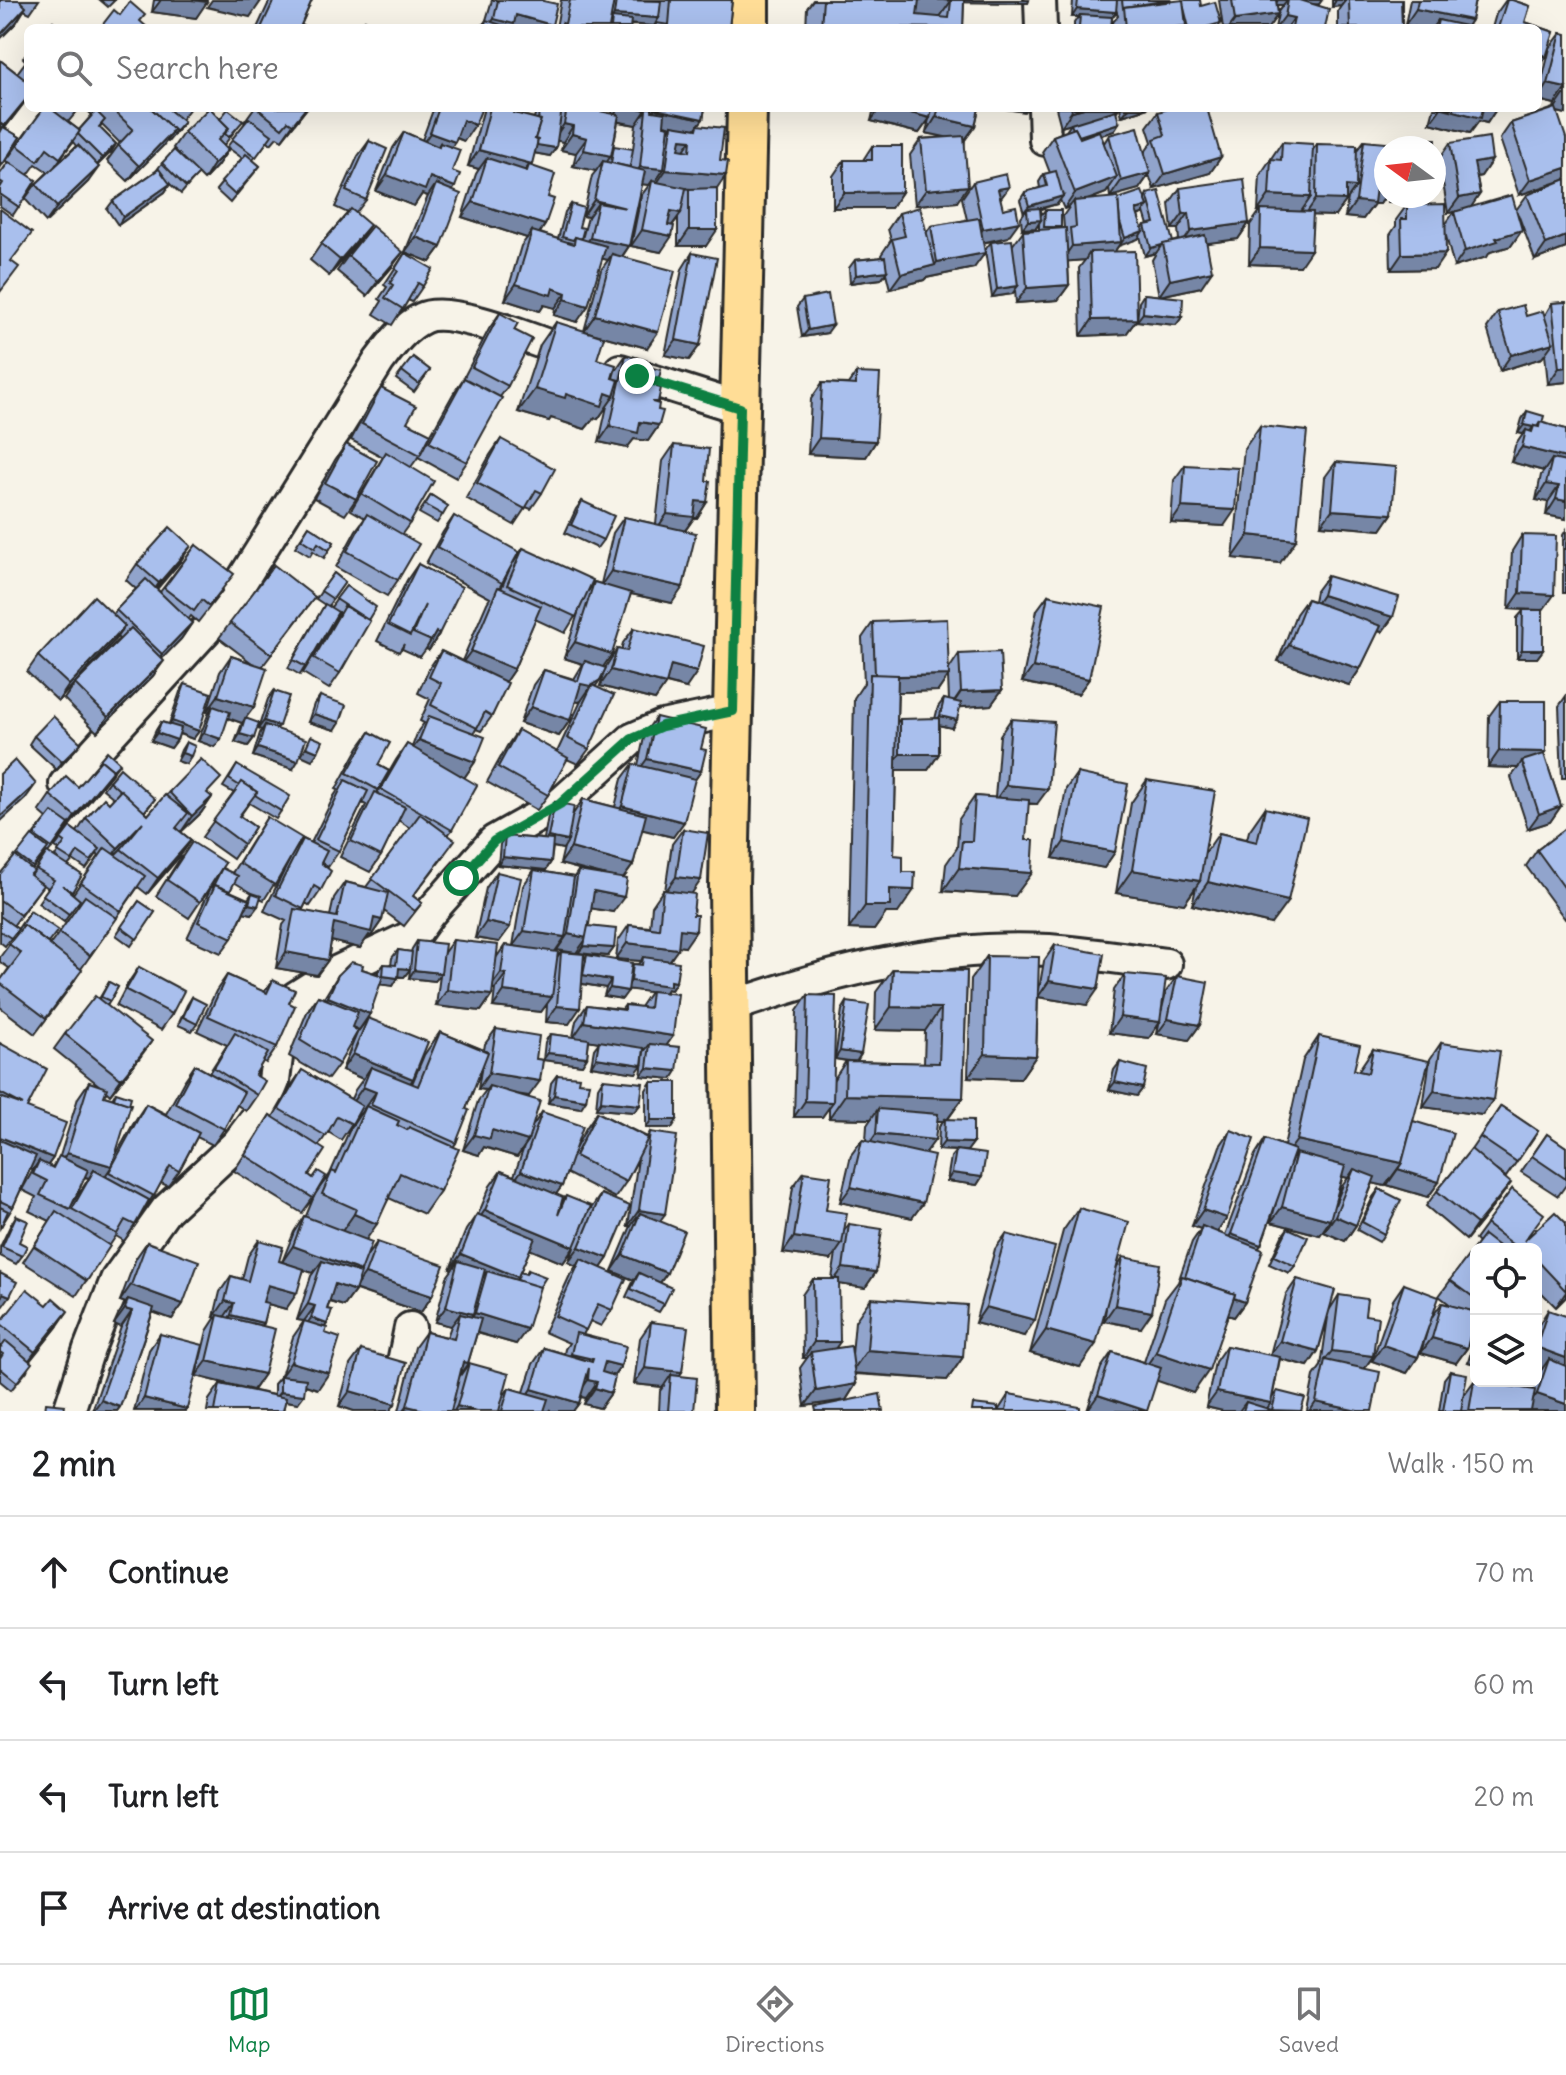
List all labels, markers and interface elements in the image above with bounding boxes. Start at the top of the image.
search box [24,24,1542,112]
icon: search [52,46,96,90]
text: Search here [116,49,279,87]
north arrow [1374,136,1446,208]
route end [619,358,655,394]
route start [443,860,479,896]
map controls [1470,1243,1542,1387]
button: locate [1470,1243,1542,1315]
button: layers [1470,1315,1542,1387]
text: 2 min [32,1442,116,1485]
text: Walk · 150 m [1388,1447,1534,1480]
icon: ahead [32,1550,76,1594]
text: Continue [108,1553,229,1591]
text: 70 m [1475,1556,1534,1589]
icon: left [32,1662,76,1706]
text: Turn left [108,1665,219,1703]
text: 60 m [1473,1668,1534,1701]
icon: left [32,1774,76,1818]
text: Turn left [108,1777,219,1815]
text: 20 m [1474,1780,1534,1813]
icon: arrive [32,1886,76,1930]
text: Arrive at destination [108,1889,380,1927]
tab: Map [227,1982,271,2058]
tab: Directions [725,1982,825,2058]
tab: Saved [1279,1982,1339,2058]

